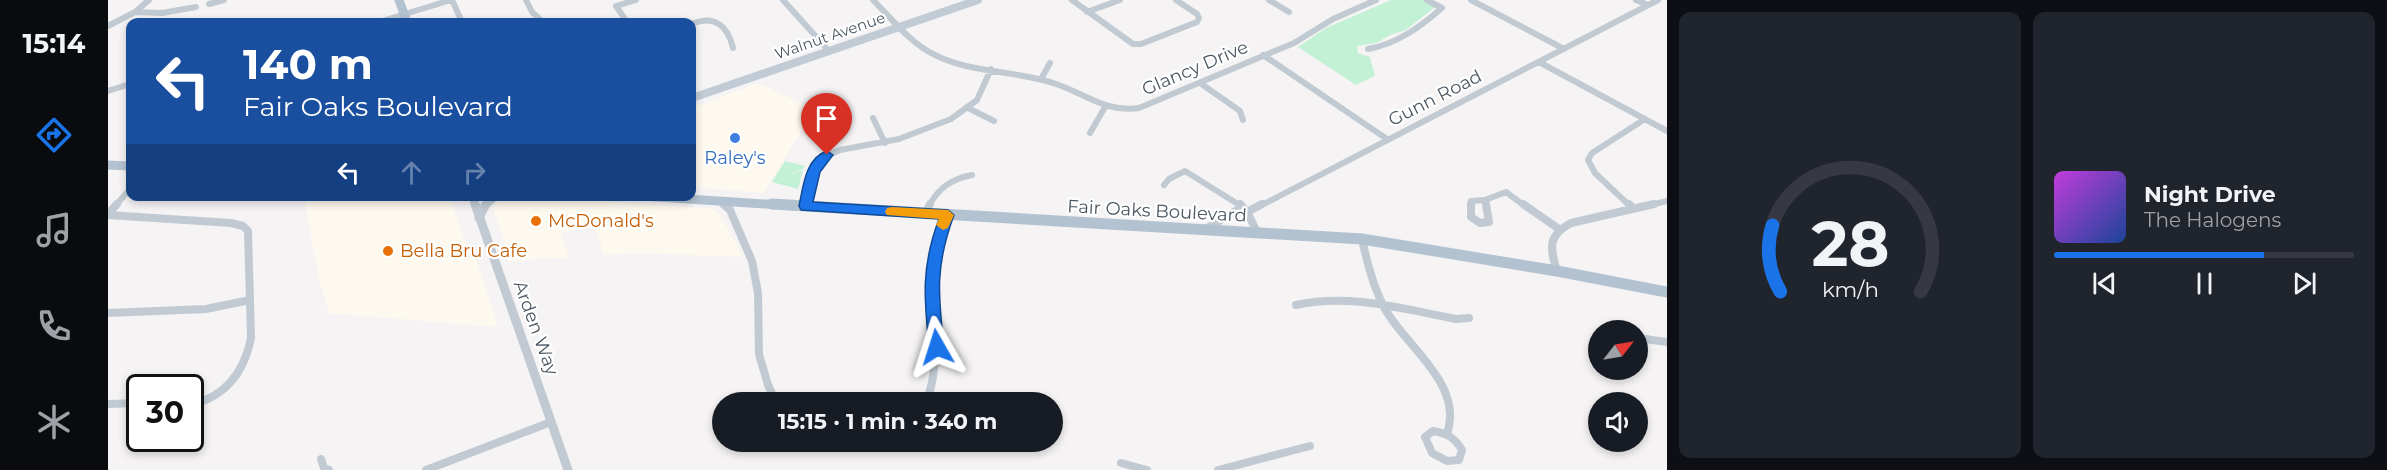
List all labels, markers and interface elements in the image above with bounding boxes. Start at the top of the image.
street label: Walnut Avenue [772,8,888,63]
text: 15:14 [23,27,85,60]
street label: Glancy Drive [1139,36,1252,100]
text: 140 m [243,38,373,90]
icon: left [144,42,222,120]
street label: Gunn Road [1385,65,1485,131]
text: Fair Oaks Boulevard [243,90,513,123]
pin [801,93,852,155]
icon: arrive [810,102,843,135]
icon: directions [33,114,75,156]
marker: Raley's [728,131,742,145]
place label: Raley's [704,147,766,169]
icon: left [332,156,365,189]
icon: ahead [395,156,428,189]
icon: right [458,156,491,189]
text: Night Drive [2144,181,2276,208]
street label: Fair Oaks Boulevard [1067,195,1247,227]
text: 28 [1811,206,1889,282]
text: The Halogens [2144,208,2281,232]
icon: music [33,209,75,251]
place label: McDonald's [548,210,654,232]
marker: McDonald's [529,214,543,228]
place label: Bella Bru Cafe [400,240,527,262]
marker: Bella Bru Cafe [381,244,395,258]
icon: previous [2088,267,2121,300]
icon: pause [2188,267,2221,300]
icon: next [2288,267,2321,300]
text: km/h [1821,276,1879,302]
street label: Arden Way [509,278,563,378]
icon: phone [33,305,75,347]
position arrow [905,315,969,379]
north arrow [1588,320,1648,380]
map controls [1588,320,1648,452]
speed limit sign: 30 [126,374,204,452]
button: sound [1588,392,1648,452]
icon: climate [33,401,75,443]
text: 15:15 · 1 min · 340 m [778,408,997,435]

